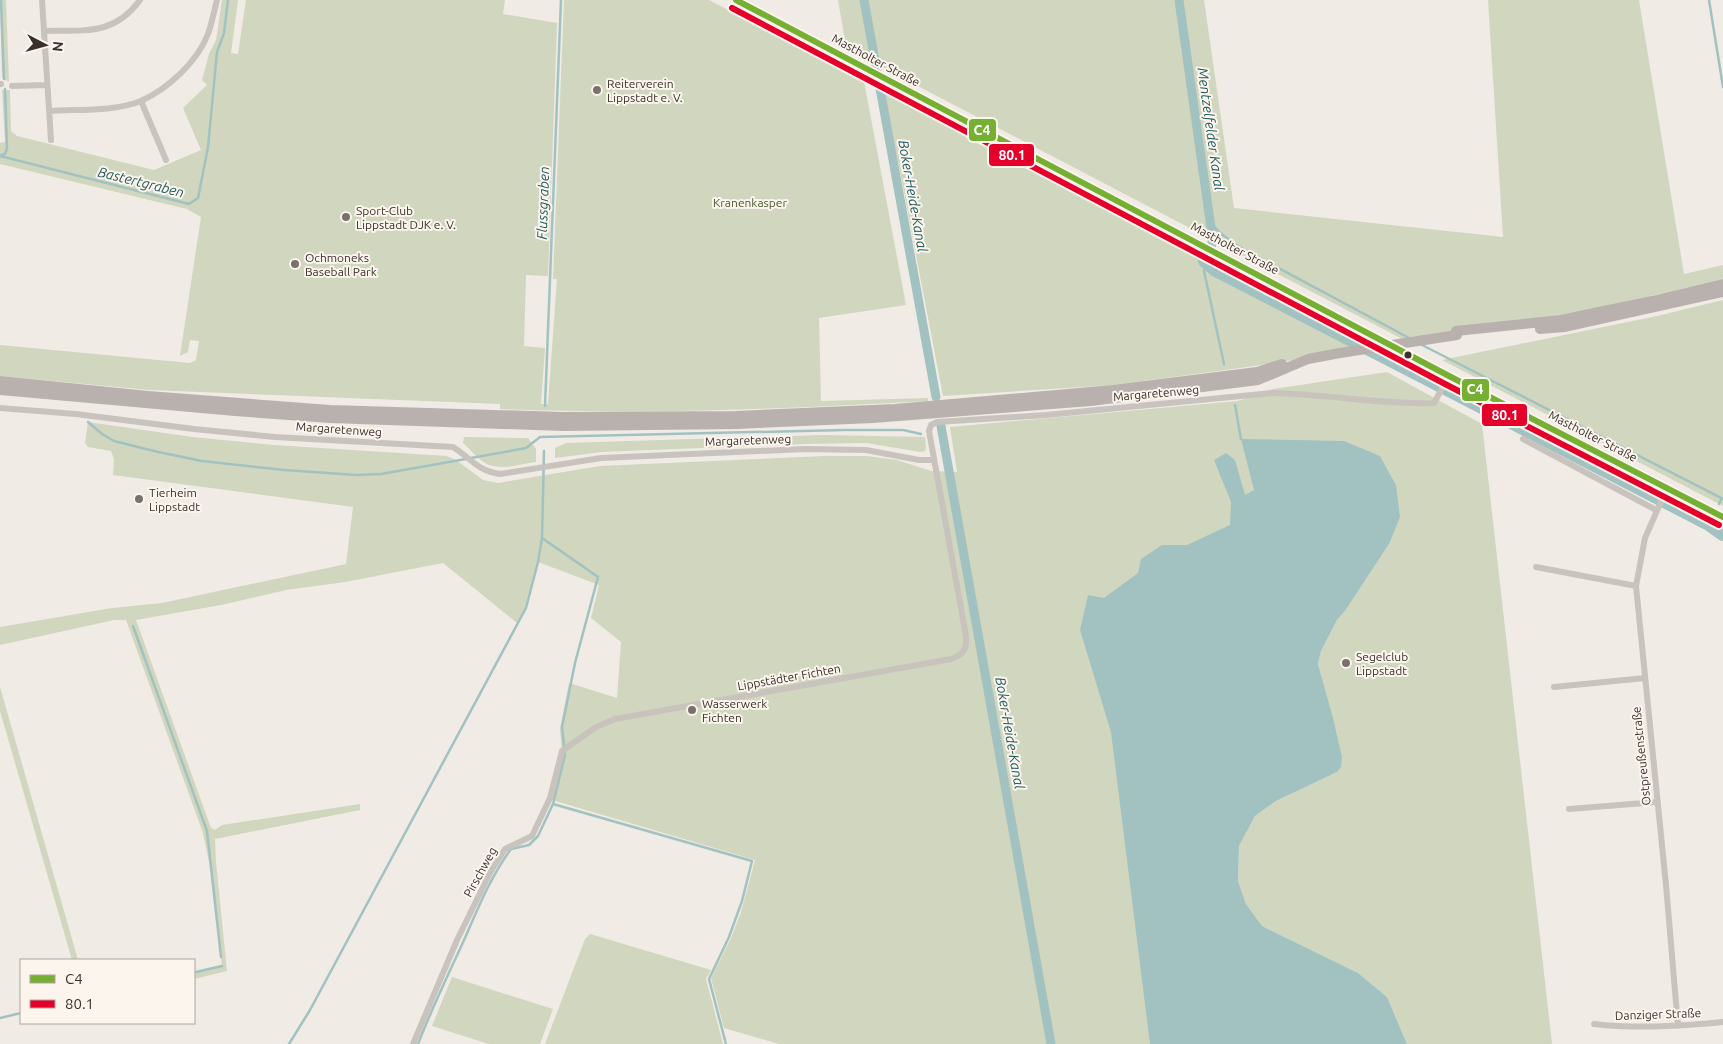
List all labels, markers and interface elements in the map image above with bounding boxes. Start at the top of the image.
north arrow [20,20,70,70]
street label: Mastholter Straße [830,31,922,89]
text: N [49,40,66,52]
water label: Mentzelfelder Kanal [1194,66,1228,192]
place label: Reiterverein Lippstadt e. V. [607,77,683,104]
marker: Reiterverein Lippstadt e. V. [591,84,603,96]
line badge: C4 [968,118,997,142]
text: C4 [974,122,991,138]
water label: Boker-Heide-Kanal [895,139,931,253]
line badge: 80.1 [988,143,1035,167]
text: 80.1 [998,147,1026,163]
water label: Bastertgraben [96,164,186,200]
water label: Flussgraben [534,166,552,240]
park label: Kranenkasper [713,196,787,209]
place label: Sport-Club Lippstadt DJK e. V. [356,204,456,231]
marker: Sport-Club Lippstadt DJK e. V. [340,211,352,223]
street label: Mastholter Straße [1189,219,1281,277]
place label: Ochmoneks Baseball Park [305,251,377,278]
marker: Ochmoneks Baseball Park [289,258,301,270]
unlabelled marker [1403,350,1413,360]
line badge: C4 [1461,378,1490,402]
text: C4 [1467,381,1484,397]
street label: Margaretenweg [1112,383,1200,403]
line badge: 80.1 [1481,403,1528,427]
text: 80.1 [1491,407,1519,423]
street label: Mastholter Straße [1547,408,1639,464]
street label: Margaretenweg [295,420,383,438]
street label: Margaretenweg [705,432,791,448]
place label: Tierheim Lippstadt [149,486,200,513]
marker: Tierheim Lippstadt [133,493,145,505]
place label: Segelclub Lippstadt [1356,650,1408,677]
marker: Segelclub Lippstadt [1340,657,1352,669]
street label: Lippstädter Fichten [736,662,842,692]
water label: Boker-Heide-Kanal [992,676,1028,790]
place label: Wasserwerk Fichten [702,697,767,724]
marker: Wasserwerk Fichten [686,704,698,716]
street label: Ostpreußenstraße [1629,706,1653,806]
street label: Pirschweg [461,845,499,899]
legend [20,959,195,1024]
text: C4 [65,970,83,987]
text: 80.1 [65,995,94,1012]
street label: Danziger Straße [1615,1006,1701,1022]

